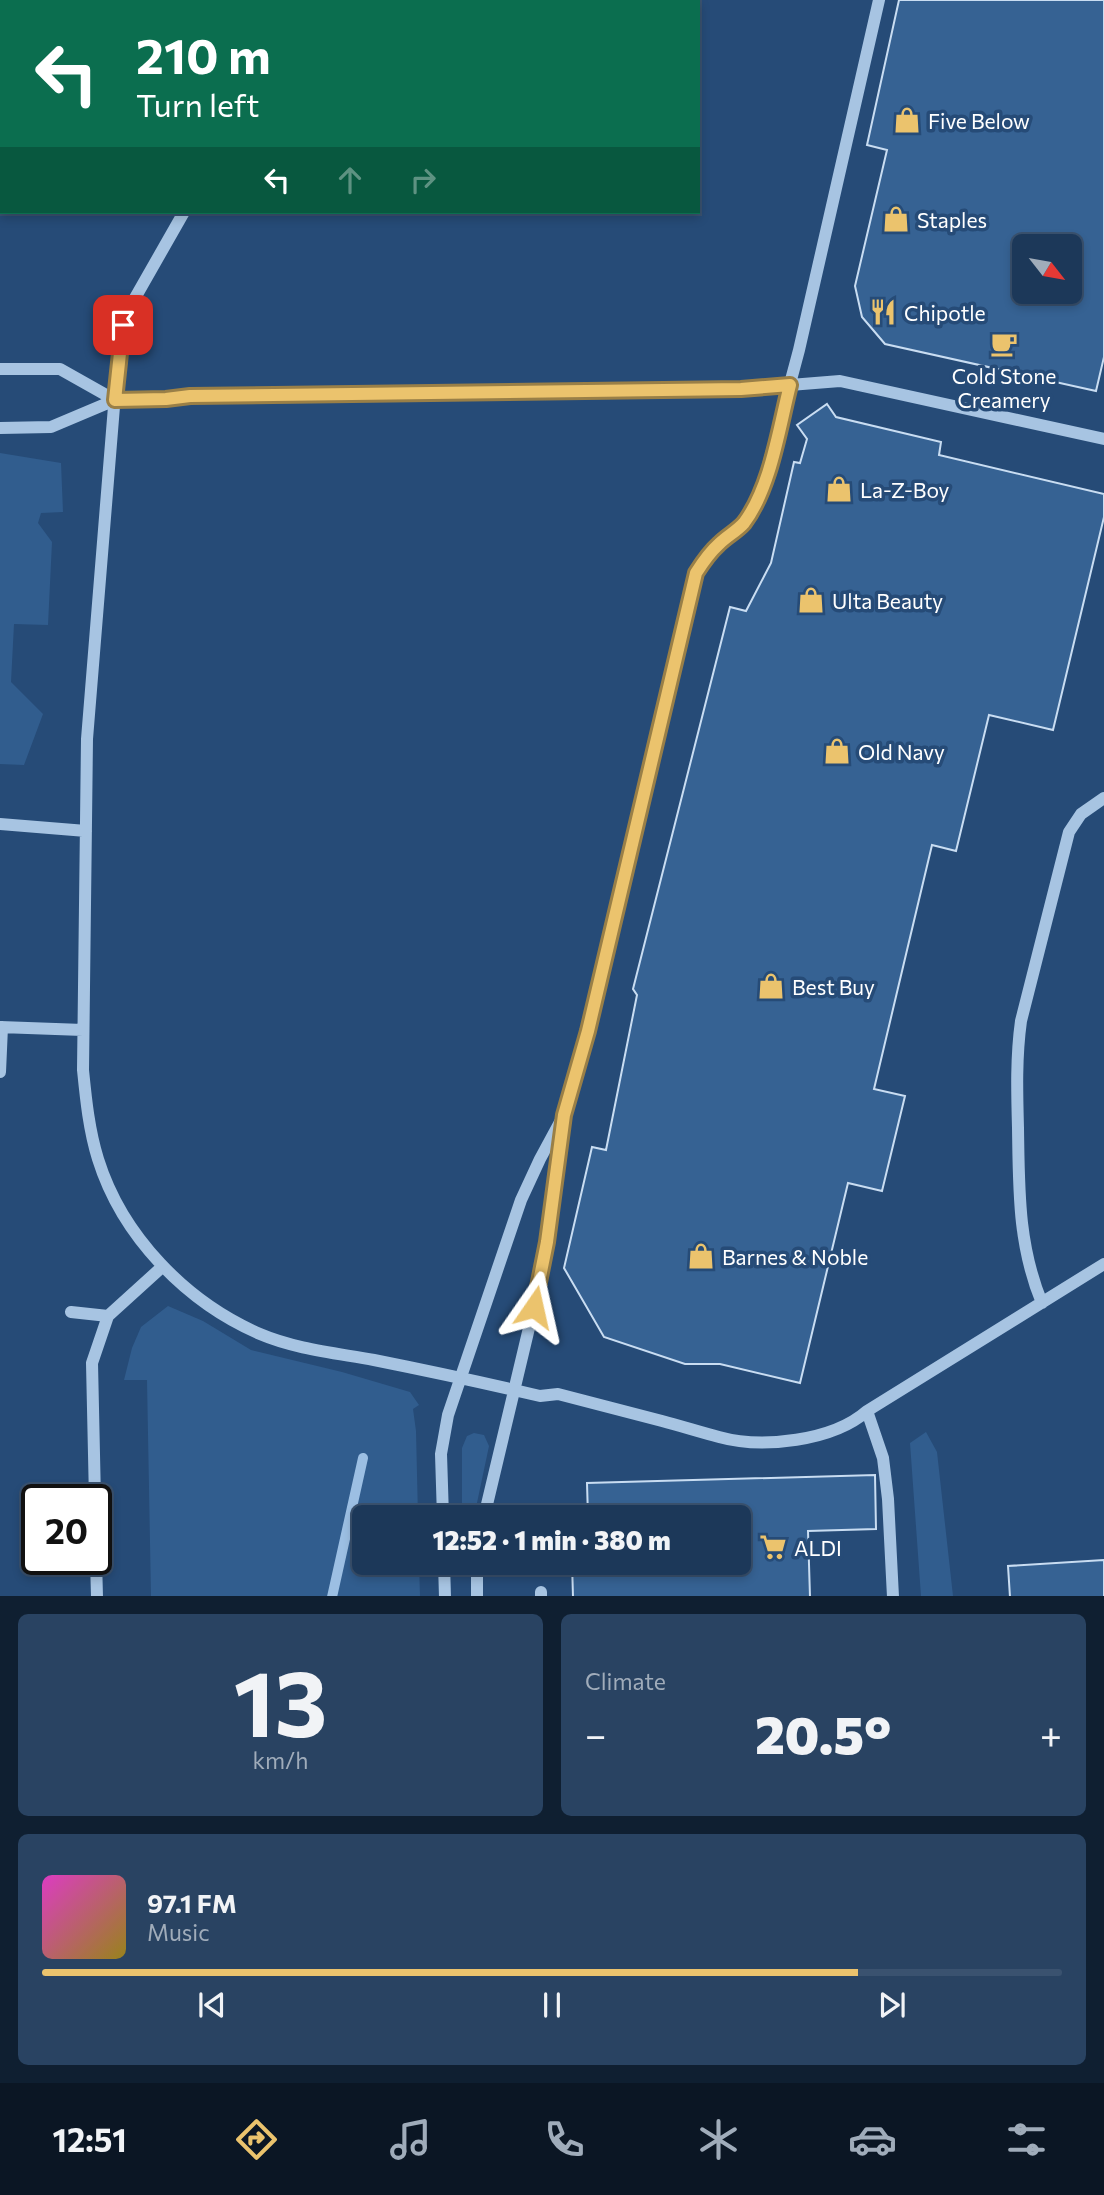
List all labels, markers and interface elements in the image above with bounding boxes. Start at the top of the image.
text: 210 m [136,24,271,84]
icon: left [21,28,112,119]
text: Turn left [136,84,260,124]
shop icon: Five Below [892,105,922,135]
place label: Five Below [928,108,1030,133]
icon: left [258,161,296,199]
icon: ahead [331,161,369,199]
icon: right [404,161,442,199]
shop icon: Staples [881,204,911,234]
place label: Staples [917,207,987,232]
north arrow [1012,234,1082,304]
map controls [1012,234,1082,304]
pin [93,295,153,355]
restaurant icon: Chipotle [868,297,898,327]
place label: Chipotle [904,300,986,325]
icon: arrive [104,306,142,344]
cafe icon: Cold Stone Creamery [989,329,1019,359]
place label: Cold Stone Creamery [952,363,1056,412]
shop icon: La-Z-Boy [824,474,854,504]
place label: La-Z-Boy [860,477,950,502]
shop icon: Ulta Beauty [796,585,826,615]
place label: Ulta Beauty [832,588,943,613]
shop icon: Old Navy [822,736,852,766]
place label: Old Navy [858,739,945,764]
shop icon: Best Buy [756,971,786,1001]
place label: Best Buy [792,974,875,999]
shop icon: Barnes & Noble [686,1241,716,1271]
place label: Barnes & Noble [722,1244,868,1269]
position arrow [497,1270,571,1344]
speed limit sign: 20 [21,1484,112,1575]
text: 12:52 · 1 min · 380 m [432,1524,671,1555]
supermarket icon: ALDI [758,1532,788,1562]
place label: ALDI [794,1535,842,1560]
text: 13 [233,1644,328,1756]
text: Climate [585,1667,666,1695]
text: 20.5° [755,1701,891,1765]
text: − [585,1710,607,1757]
text: + [1040,1710,1062,1757]
text: km/h [253,1746,308,1774]
text: 97.1 FM [147,1887,237,1918]
text: Music [147,1918,210,1946]
icon: previous [193,1986,231,2024]
icon: pause [533,1986,571,2024]
icon: next [873,1986,911,2024]
icon: directions [232,2115,281,2164]
icon: music [386,2115,435,2164]
icon: phone [540,2115,589,2164]
icon: climate [694,2115,743,2164]
icon: car [848,2115,897,2164]
icon: filters [1002,2115,1051,2164]
text: 12:51 [53,2119,127,2159]

